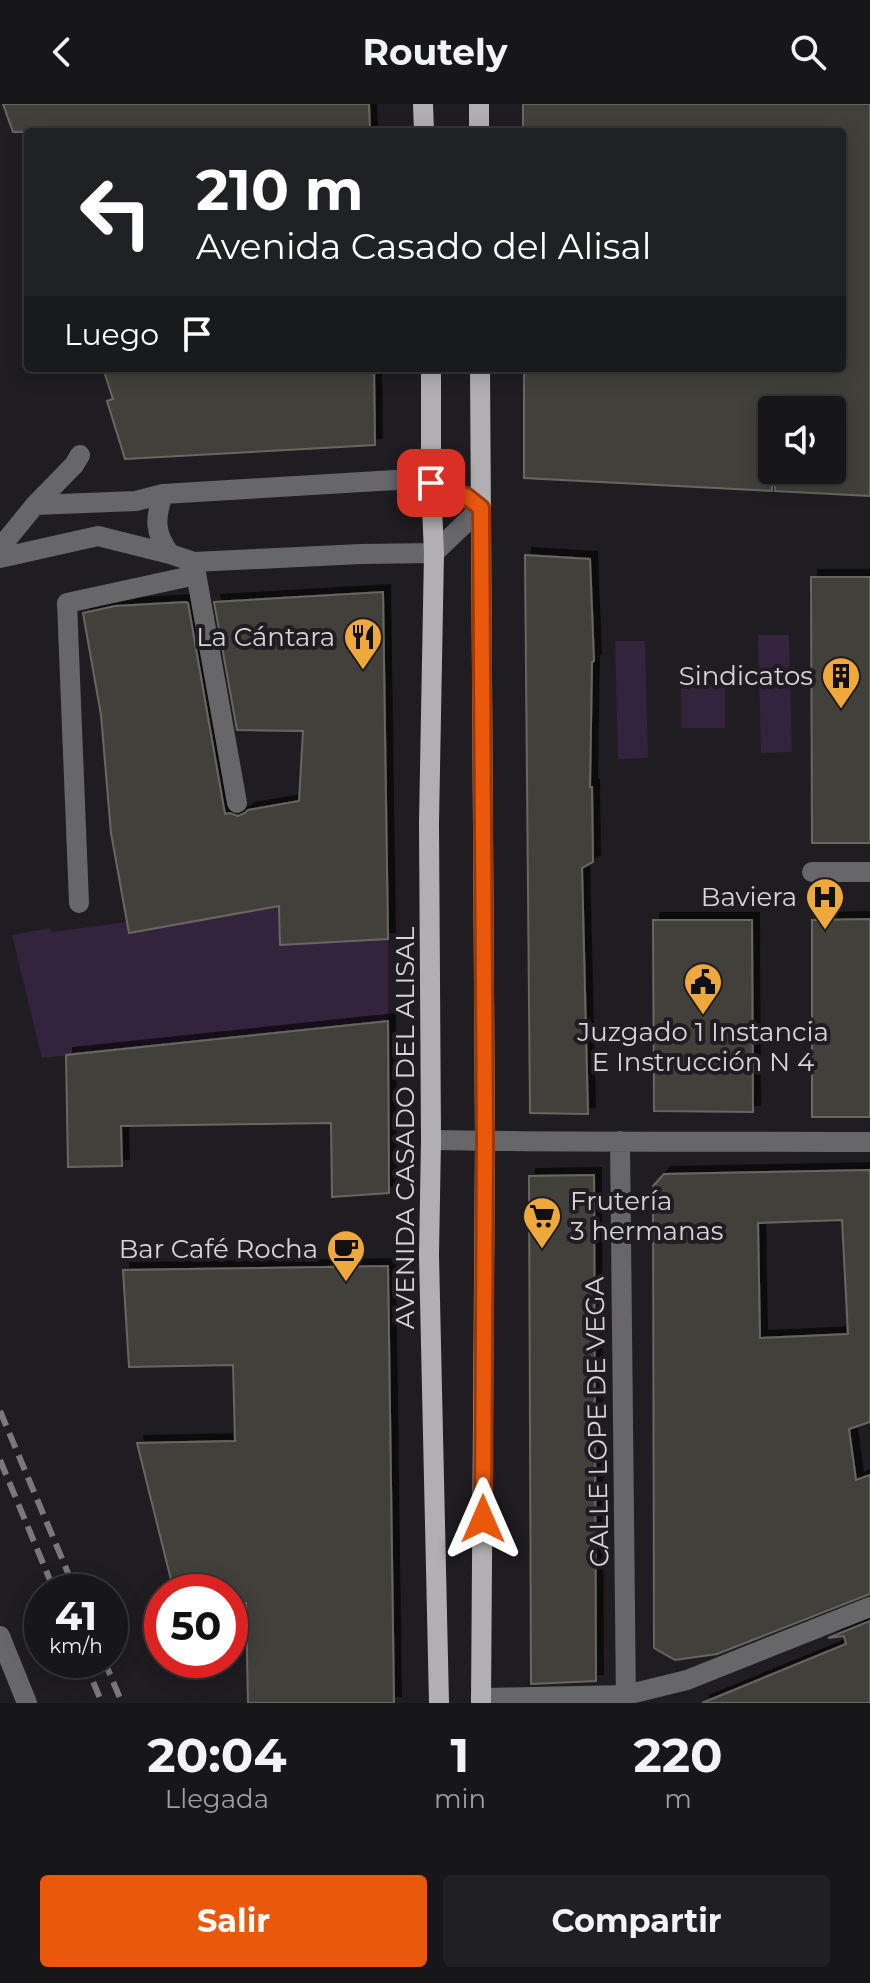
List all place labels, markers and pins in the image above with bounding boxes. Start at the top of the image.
pin [397,449,465,517]
restaurant icon: La Cántara [342,616,384,671]
place label: La Cántara [196,621,335,653]
building icon: Sindicatos [820,655,862,710]
place label: Sindicatos [679,660,813,692]
hospital icon: Baviera [804,876,846,931]
place label: Baviera [701,881,797,913]
public building icon: Juzgado 1 Instancia E Instrucción N 4 [682,961,724,1016]
place label: Juzgado 1 Instancia E Instrucción N 4 [576,1016,829,1078]
place label: Frutería 3 hermanas [570,1185,724,1247]
supermarket icon: Frutería 3 hermanas [521,1195,563,1250]
cafe icon: Bar Café Rocha [325,1228,367,1283]
place label: Bar Café Rocha [119,1233,318,1265]

